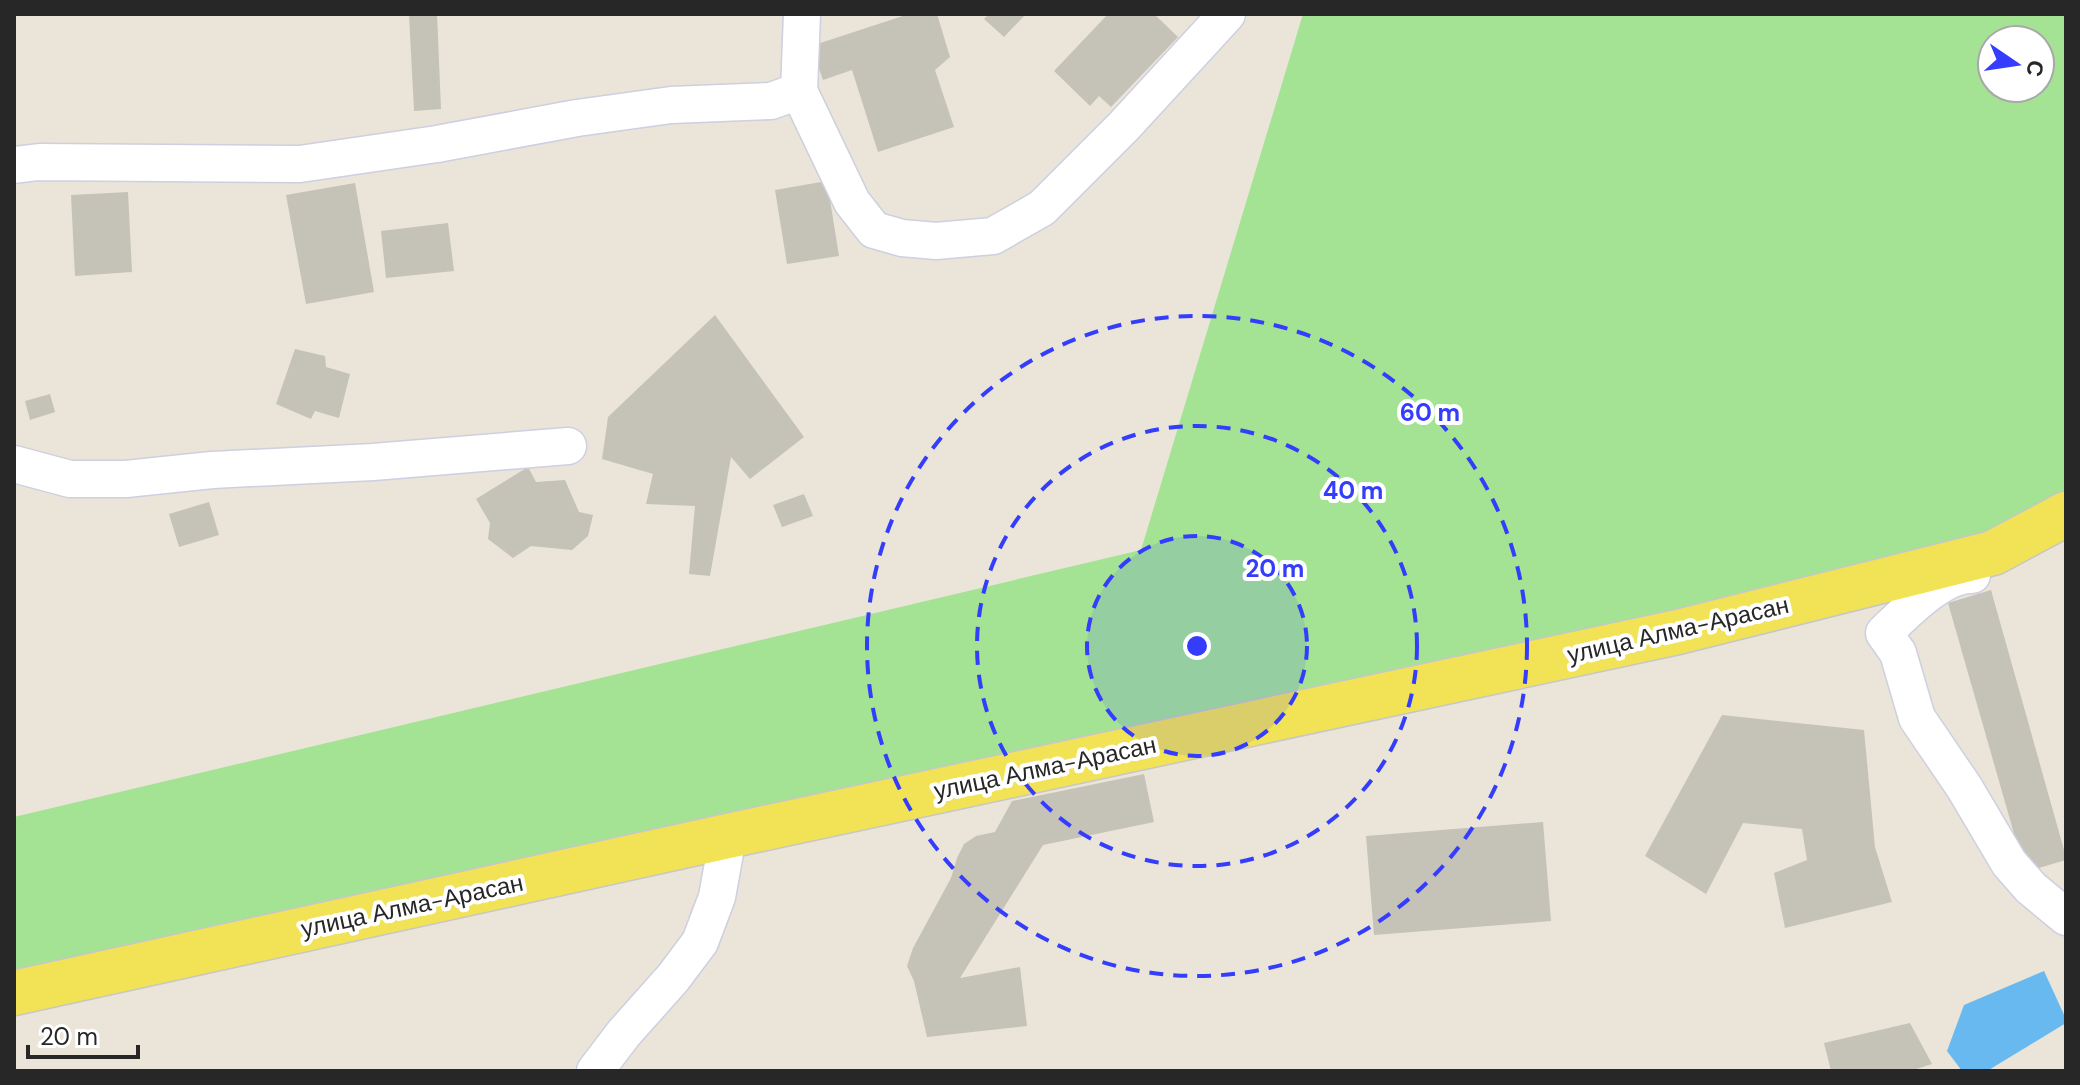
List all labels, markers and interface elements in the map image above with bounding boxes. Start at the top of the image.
north arrow [1976,24,2056,104]
text: С [2019,57,2051,79]
text: 60 m [1400,397,1460,428]
text: 40 m [1323,475,1383,506]
text: 20 m [1246,553,1304,584]
street label: улица Алма-Арасан [1564,589,1792,670]
centre of rings [1183,632,1211,660]
street label: улица Алма-Арасан [931,729,1159,806]
street label: улица Алма-Арасан [298,867,526,944]
scale bar [28,1009,138,1059]
text: 20 m [40,1021,98,1052]

